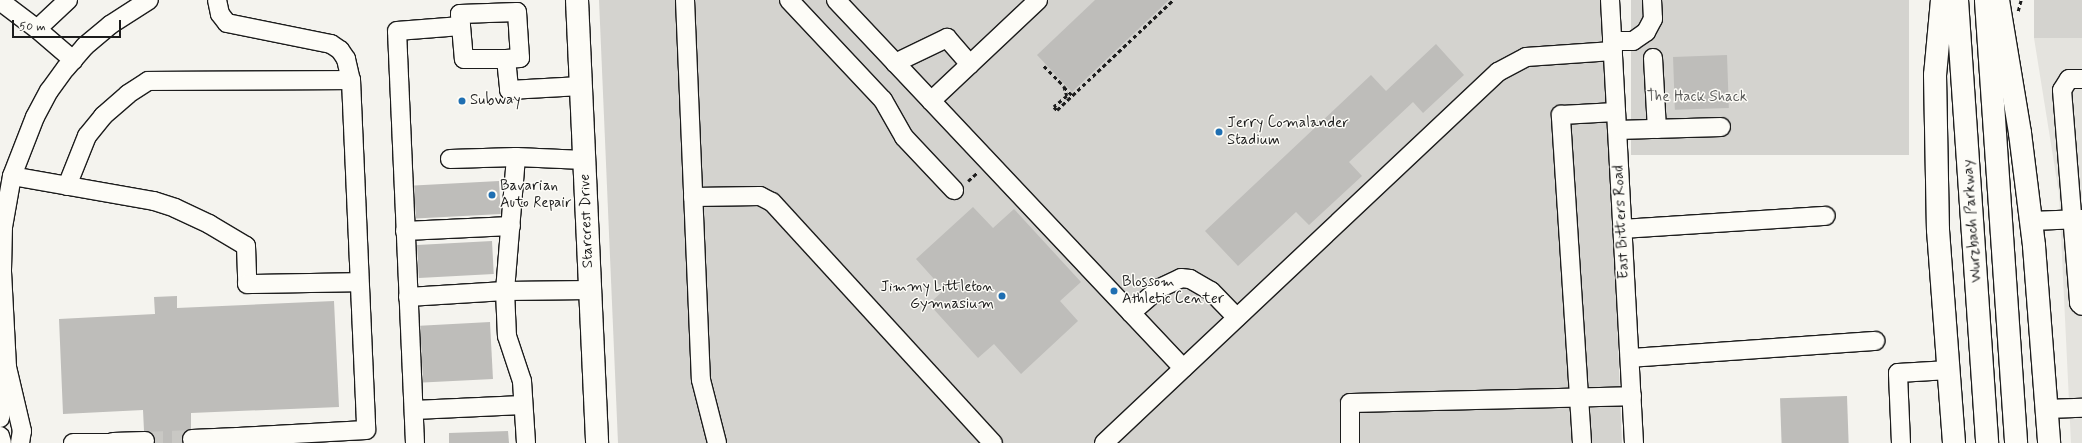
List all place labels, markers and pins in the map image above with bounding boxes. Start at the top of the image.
place label: Subway [470,92,521,110]
marker: Subway [457,96,467,106]
place label: Jerry Comalander Stadium [1227,114,1348,149]
marker: Jerry Comalander Stadium [1214,127,1224,137]
place label: Bavarian Auto Repair [500,177,573,212]
marker: Bavarian Auto Repair [487,190,497,200]
place label: Blossom Athletic Center [1122,273,1221,308]
place label: Jimmy Littleton Gymnasium [879,278,994,313]
marker: Blossom Athletic Center [1109,286,1119,296]
marker: Jimmy Littleton Gymnasium [997,291,1007,301]

